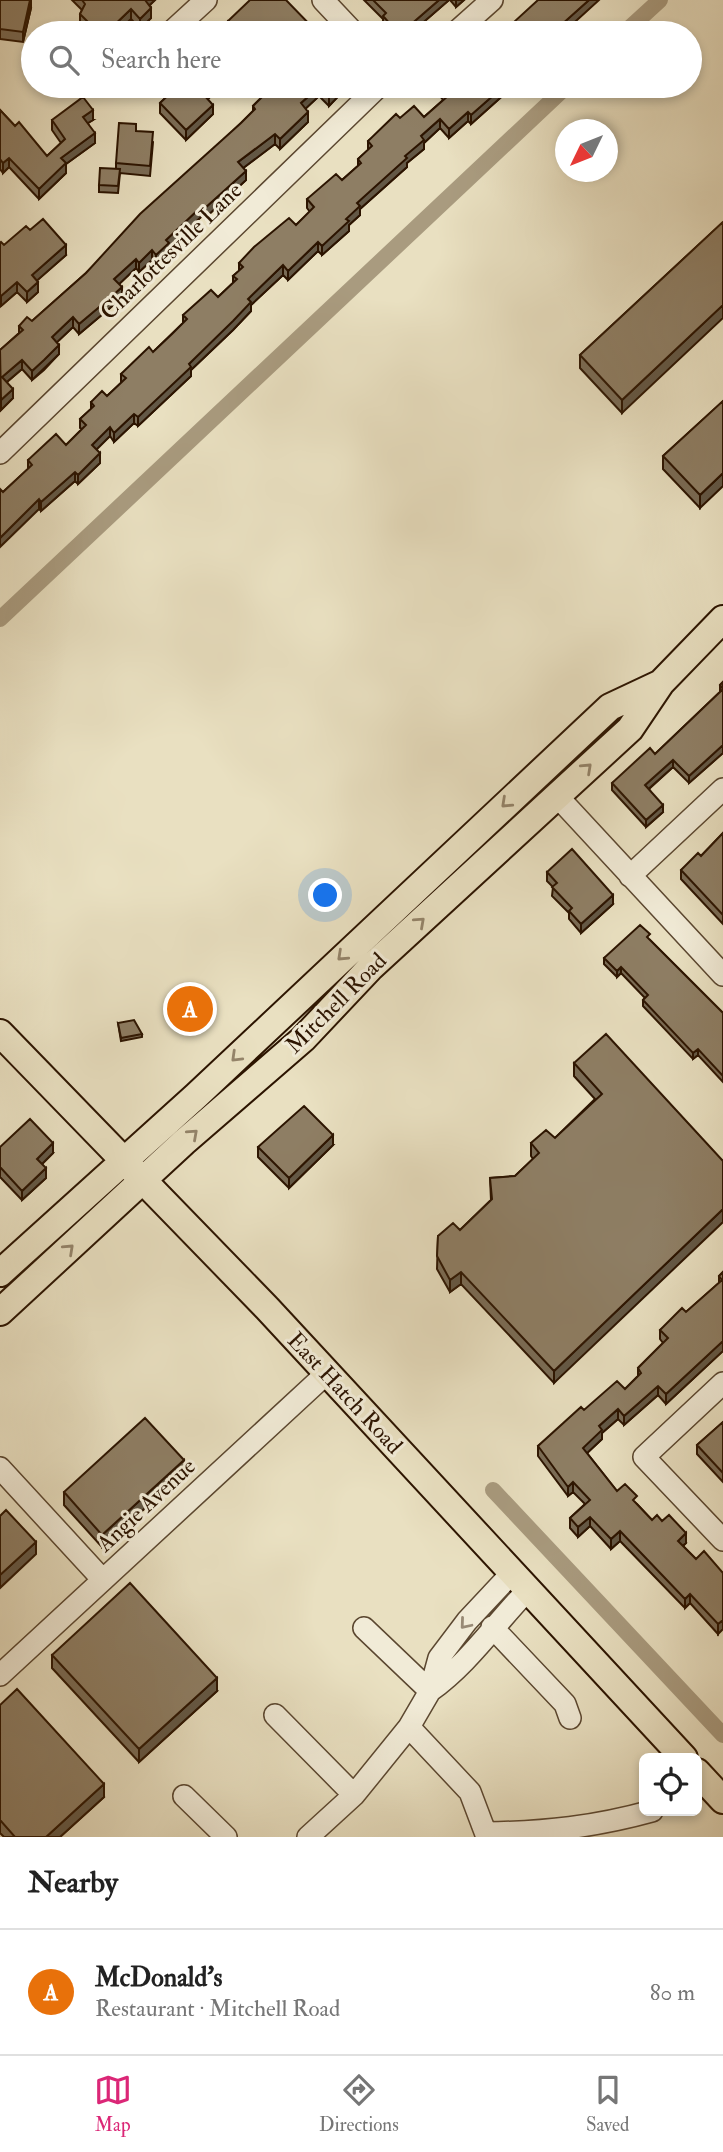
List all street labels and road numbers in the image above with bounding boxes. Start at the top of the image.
street label: Charlottesville Lane [94,176,248,326]
street label: Mitchell Road [279,946,393,1060]
street label: East Hatch Road [281,1326,409,1460]
street label: Angie Avenue [90,1452,202,1559]

